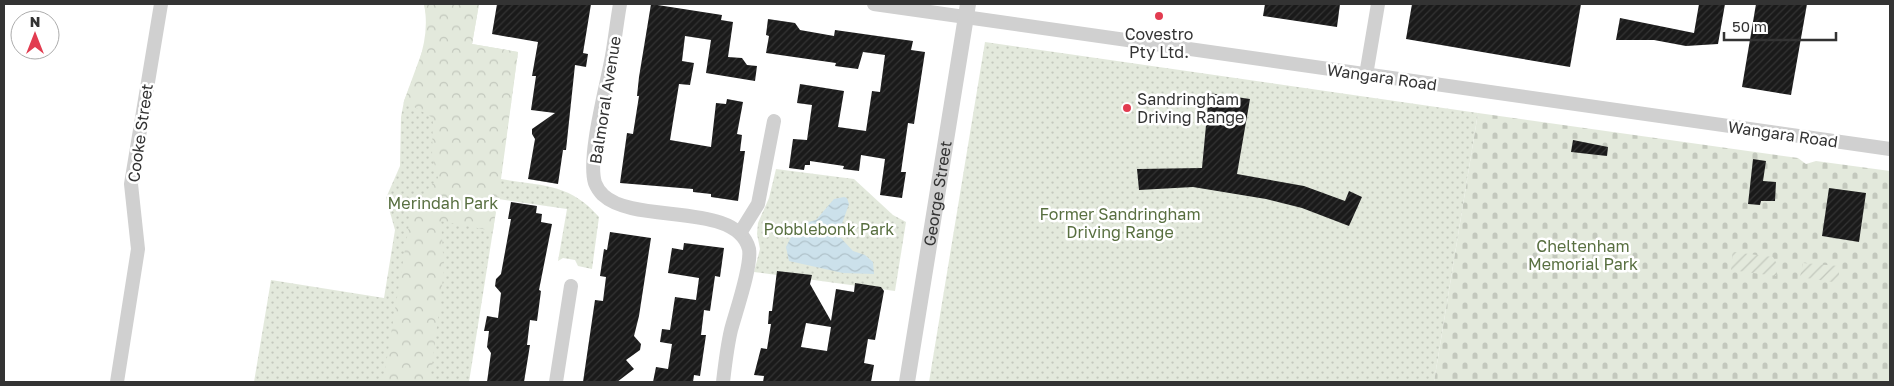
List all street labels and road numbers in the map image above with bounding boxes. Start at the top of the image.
street label: Balmoral Avenue [585,35,625,165]
street label: Wangara Road [1326,59,1438,95]
street label: Cooke Street [123,82,157,184]
street label: Wangara Road [1727,116,1839,152]
street label: George Street [919,139,956,248]

